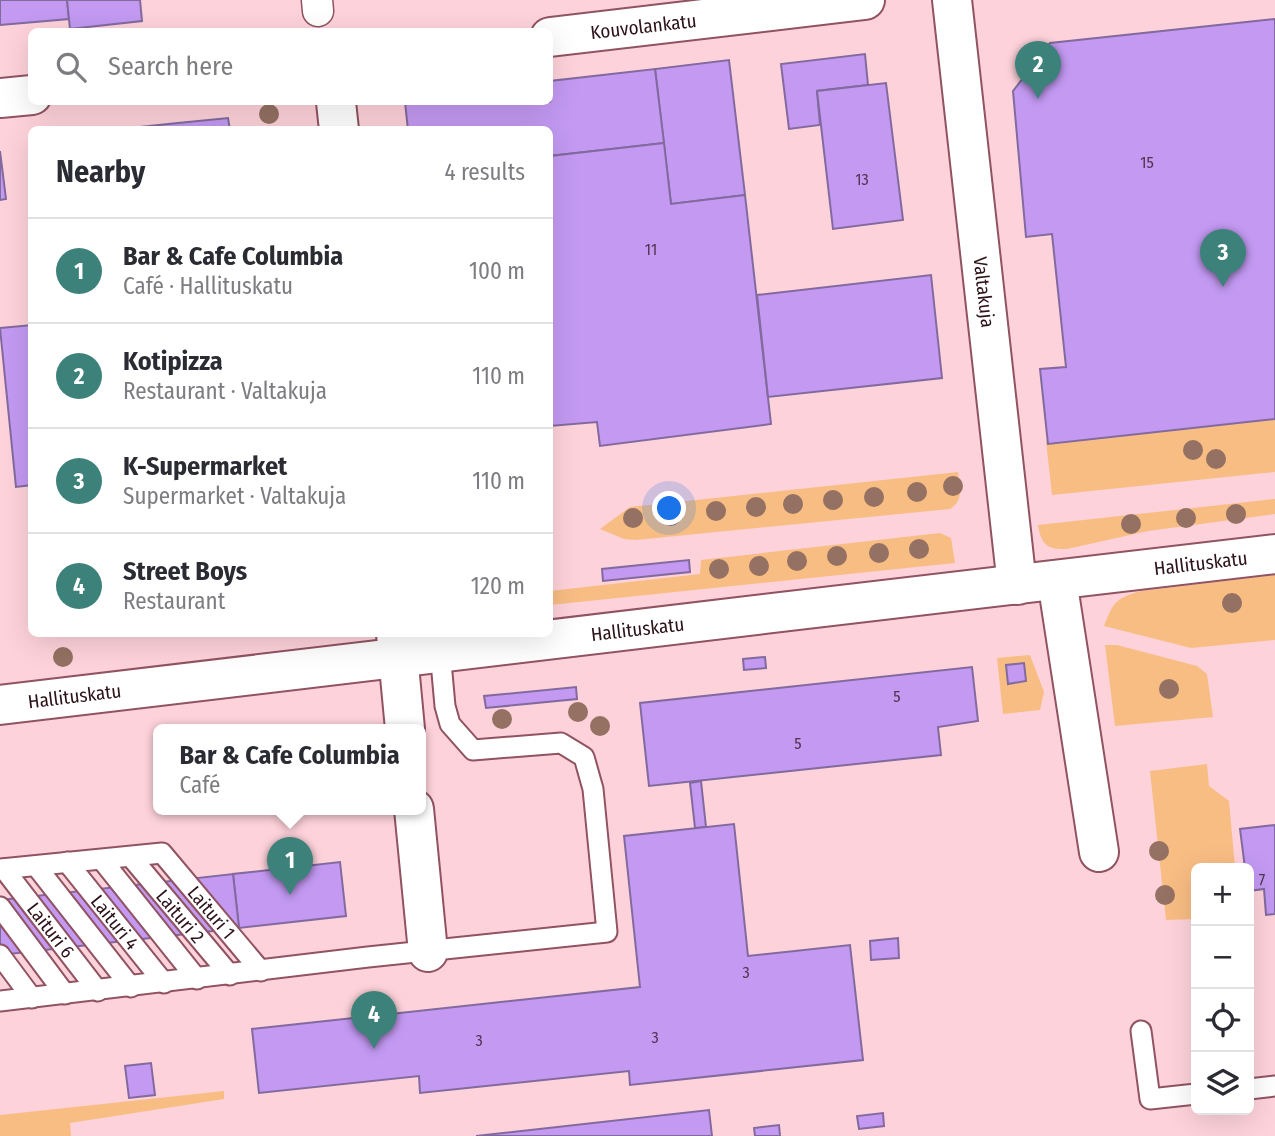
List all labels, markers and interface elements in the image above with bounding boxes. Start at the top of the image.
street label: Kouvolankatu [589,8,698,44]
search box [28,28,553,105]
pin: 2 [1015,41,1061,99]
icon: search [52,48,90,86]
text: Search here [108,51,233,82]
house number: 15 [1140,153,1154,172]
text: Nearby [56,154,145,190]
text: 4 results [444,158,525,186]
house number: 13 [855,170,869,189]
pin: 3 [1200,229,1246,287]
house number: 11 [645,240,657,259]
text: Bar & Cafe Columbia [123,241,343,272]
street label: Valtakuja [969,256,1000,329]
text: 1 [74,257,84,285]
text: 100 m [469,257,525,285]
text: Café · Hallituskatu [123,272,293,300]
text: Kotipizza [123,346,223,377]
text: 2 [74,362,84,390]
text: 110 m [472,362,525,390]
text: Restaurant · Valtakuja [123,377,327,405]
text: K-Supermarket [123,451,287,482]
text: 3 [74,467,84,495]
text: 110 m [472,467,525,495]
text: Supermarket · Valtakuja [123,482,346,510]
your location [652,491,686,525]
street label: Hallituskatu [1153,546,1249,580]
text: Street Boys [123,556,247,587]
text: 4 [73,572,85,600]
text: 120 m [471,572,525,600]
text: Restaurant [123,587,225,615]
street label: Hallituskatu [590,612,685,646]
street label: Hallituskatu [26,679,122,713]
house number: 5 [893,687,901,706]
popup [153,724,426,815]
house number: 5 [794,734,802,753]
text: Bar & Cafe Columbia [179,740,400,771]
text: Café [179,771,220,799]
pin: 1 [267,837,313,895]
map controls [1191,863,1254,1115]
button: + [1191,863,1254,926]
house number: 7 [1259,870,1266,889]
street label: Laituri 1 [183,881,240,943]
street label: Laituri 2 [151,885,210,947]
street label: Laituri 4 [86,890,144,954]
street label: Laituri 6 [22,898,80,962]
button: − [1191,926,1254,989]
house number: 3 [742,963,750,982]
button: locate [1191,989,1254,1052]
pin: 4 [351,991,397,1049]
house number: 3 [651,1028,659,1047]
house number: 3 [475,1031,483,1050]
button: layers [1191,1052,1254,1115]

